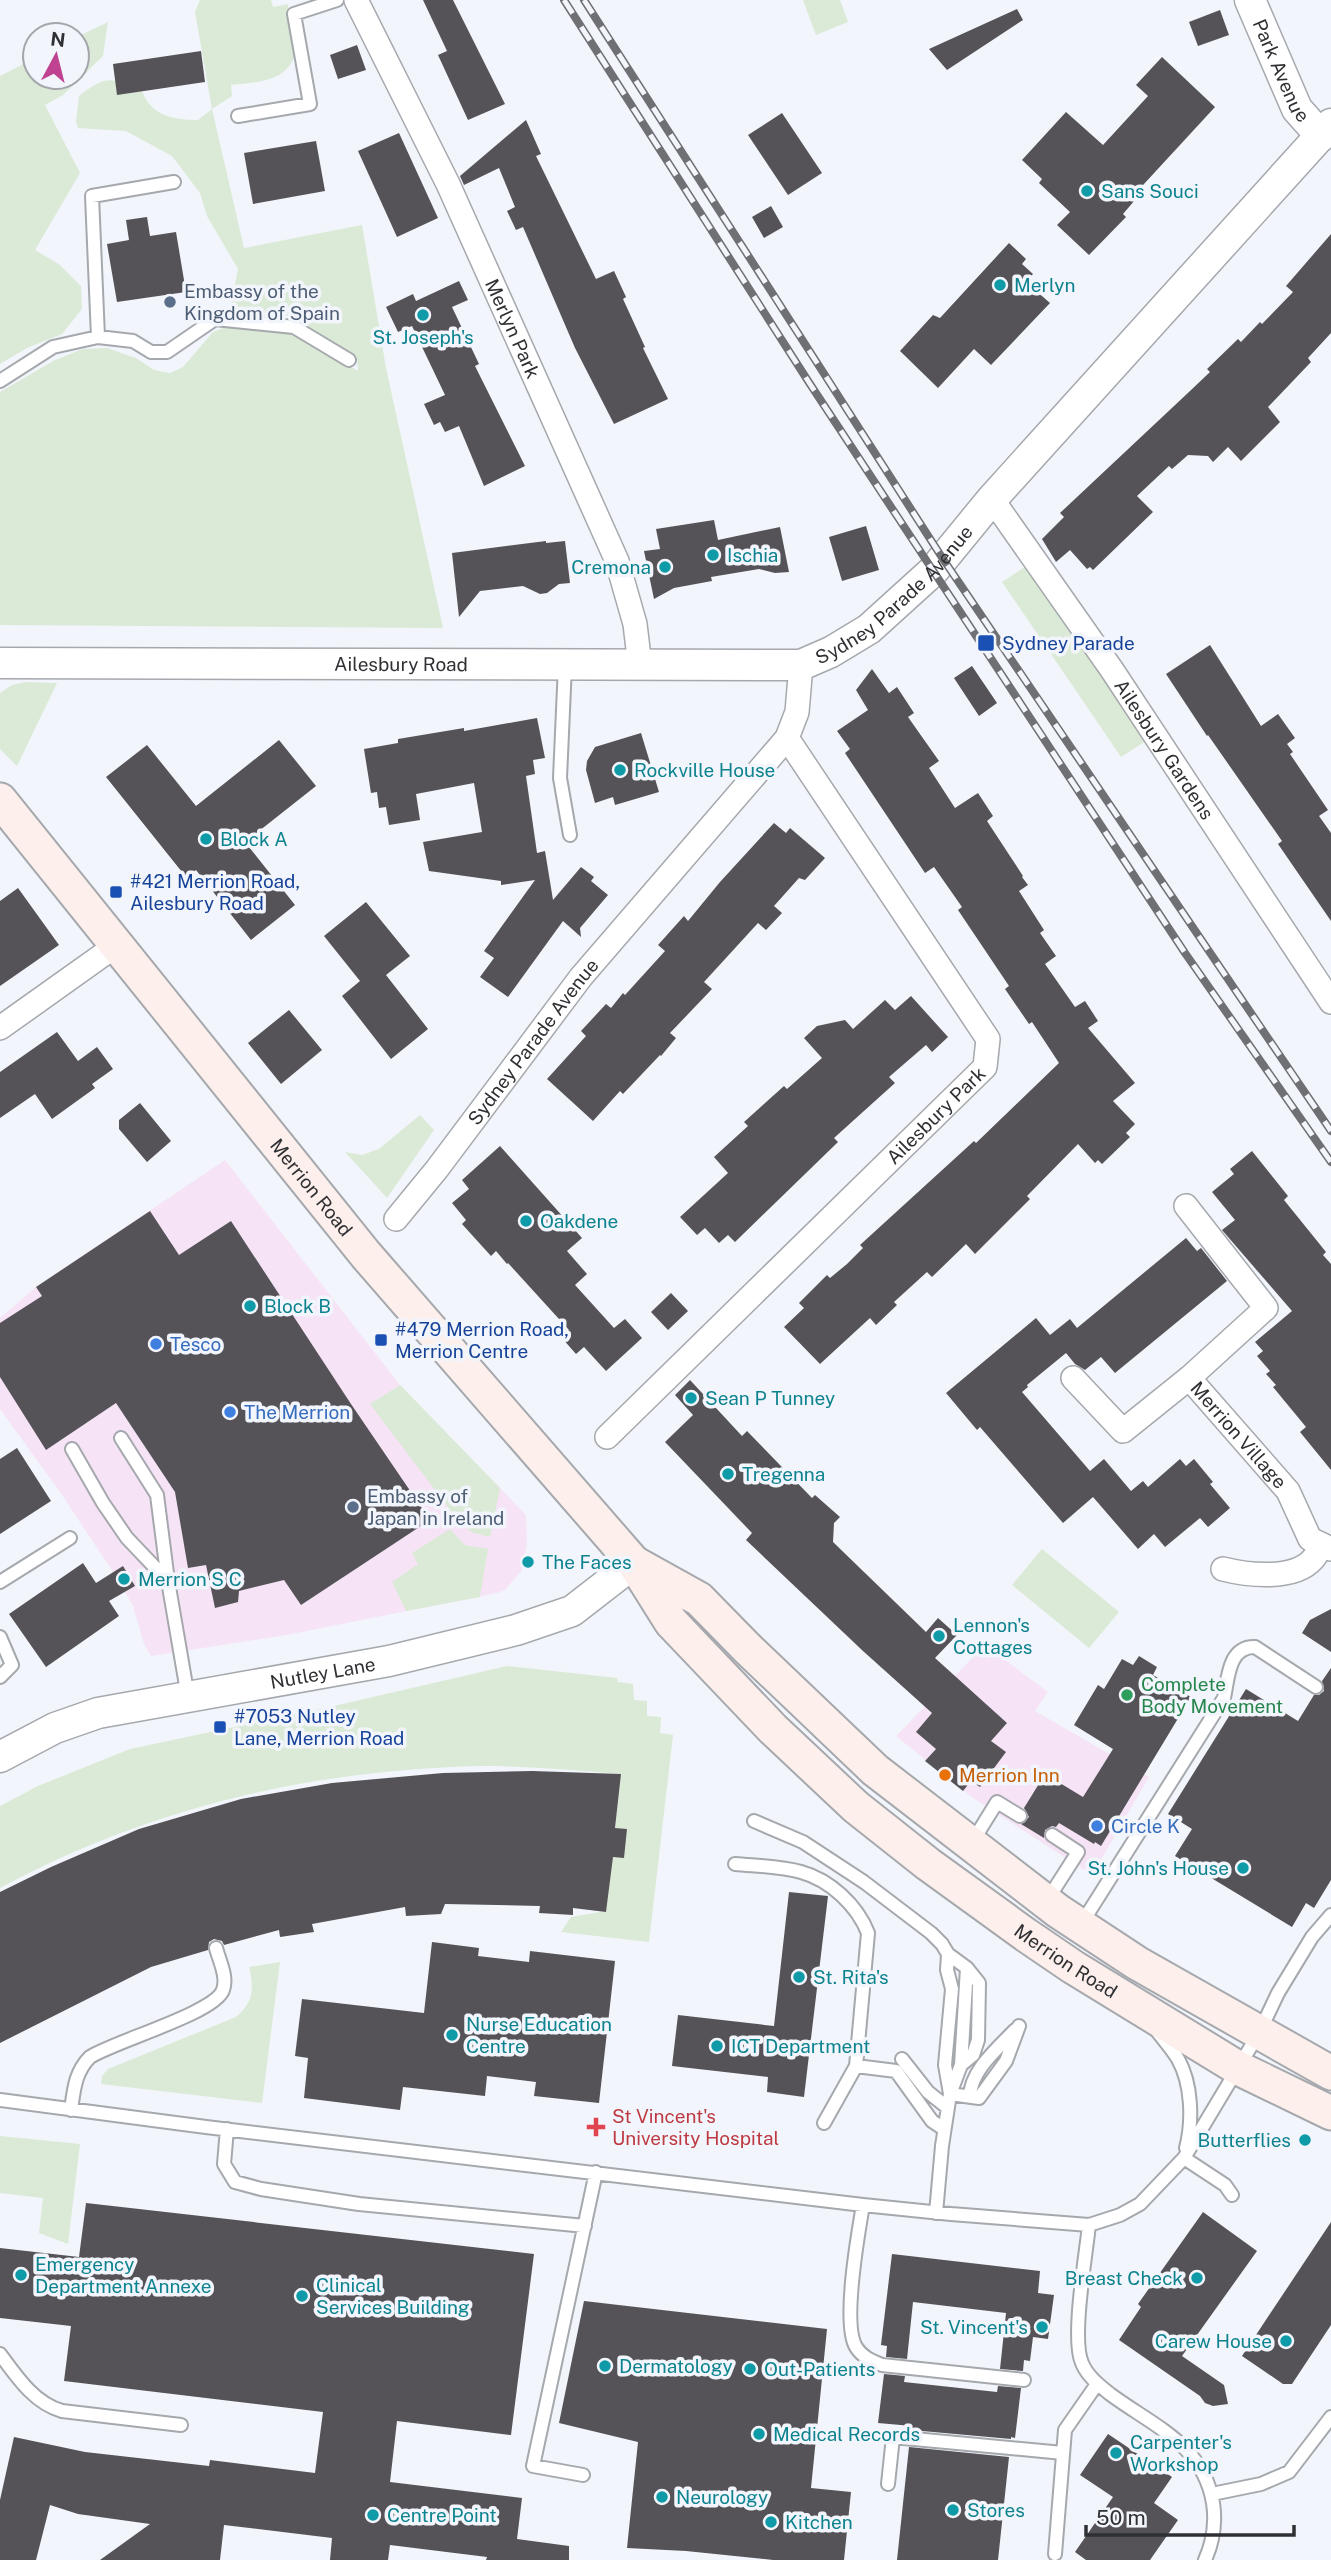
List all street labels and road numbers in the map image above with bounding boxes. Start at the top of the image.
street label: Park Avenue [1249,16,1314,126]
street label: Merlyn Park [481,275,545,382]
street label: Sydney Parade Avenue [812,521,977,668]
street label: Ailesbury Road [334,653,468,675]
street label: Ailesbury Gardens [1110,675,1218,824]
street label: Sydney Parade Avenue [463,954,603,1129]
street label: Ailesbury Park [882,1062,990,1168]
street label: Merrion Road [266,1134,357,1240]
street label: Merrion Village [1186,1377,1291,1493]
street label: Nutley Lane [268,1653,377,1693]
street label: Merrion Road [1010,1919,1121,2002]

